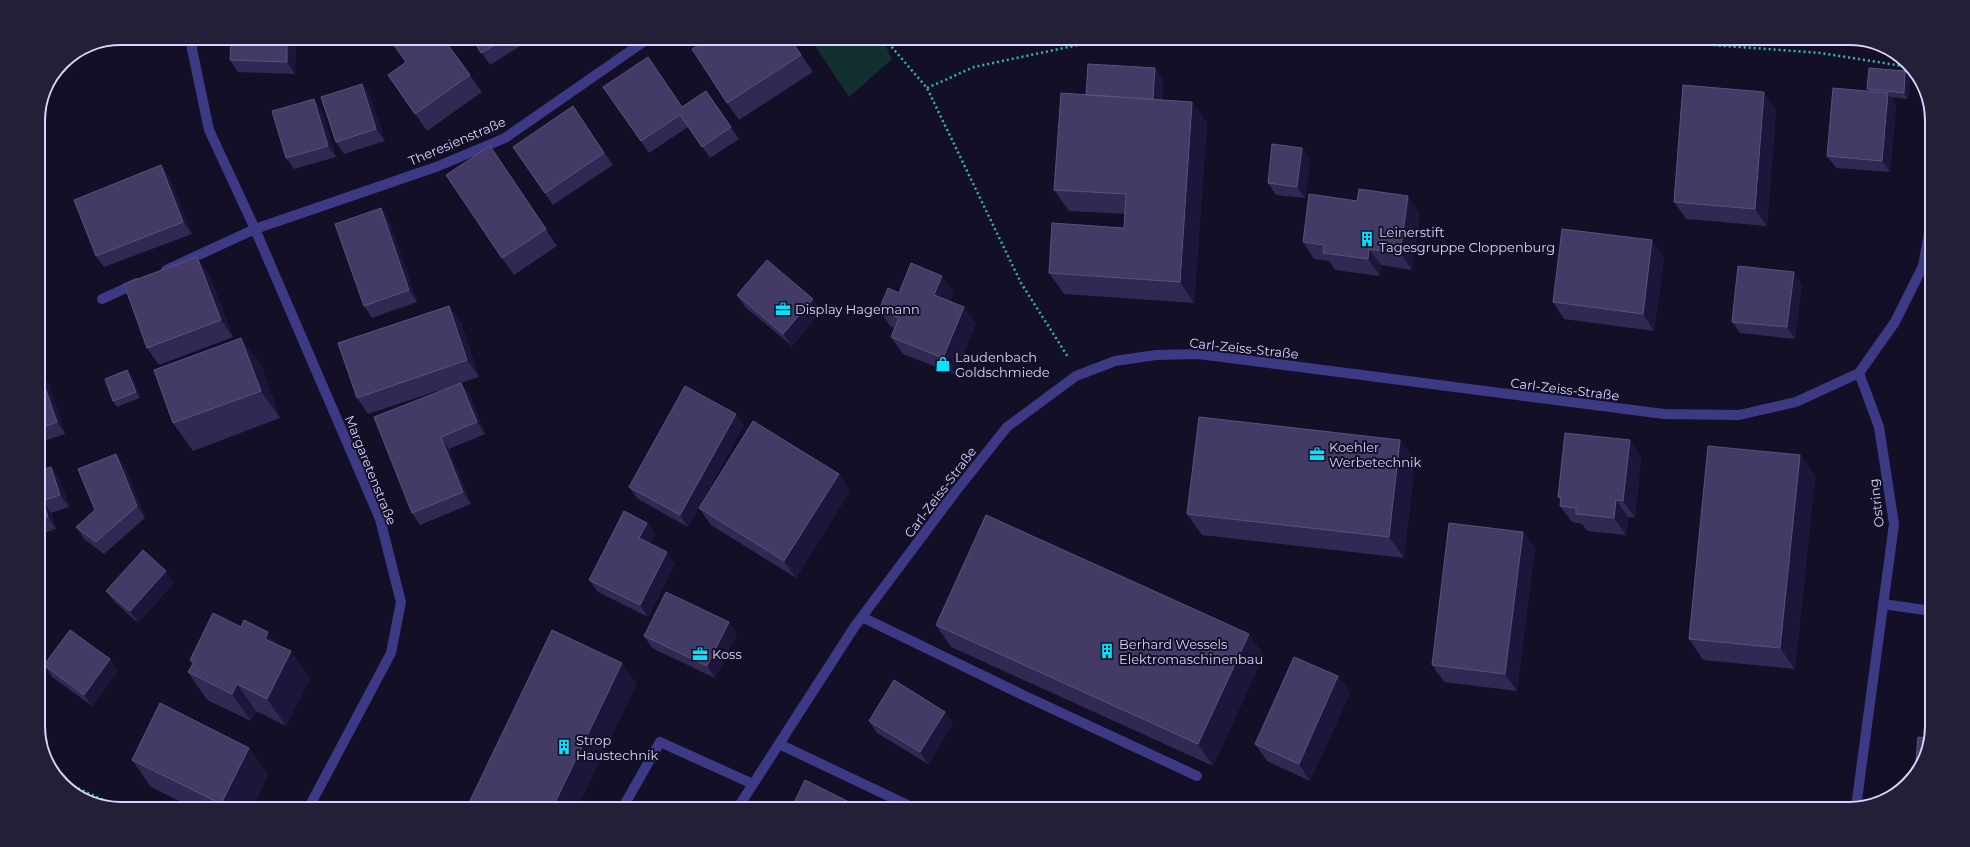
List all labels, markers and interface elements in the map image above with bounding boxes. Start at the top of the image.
street label: Theresienstraße [406,113,508,169]
place label: Leinerstift Tagesgruppe Cloppenburg [1379,224,1555,255]
building icon: Leinerstift Tagesgruppe Cloppenburg [1358,230,1376,248]
office icon: Display Hagemann [774,300,792,318]
place label: Display Hagemann [795,301,920,317]
street label: Carl-Zeiss-Straße [1189,334,1299,362]
place label: Laudenbach Goldschmiede [955,349,1050,380]
shop icon: Laudenbach Goldschmiede [934,355,952,373]
street label: Carl-Zeiss-Straße [1510,374,1620,404]
street label: Margaretenstraße [342,413,400,527]
place label: Koehler Werbetechnik [1329,439,1422,470]
street label: Carl-Zeiss-Straße [901,443,979,541]
office icon: Koehler Werbetechnik [1308,445,1326,463]
street label: Ostring [1865,478,1887,528]
place label: Berhard Wessels Elektromaschinenbau [1119,636,1263,667]
building icon: Berhard Wessels Elektromaschinenbau [1098,642,1116,660]
office icon: Koss [691,645,709,663]
place label: Koss [712,646,742,662]
place label: Strop Haustechnik [576,732,658,763]
building icon: Strop Haustechnik [555,738,573,756]

